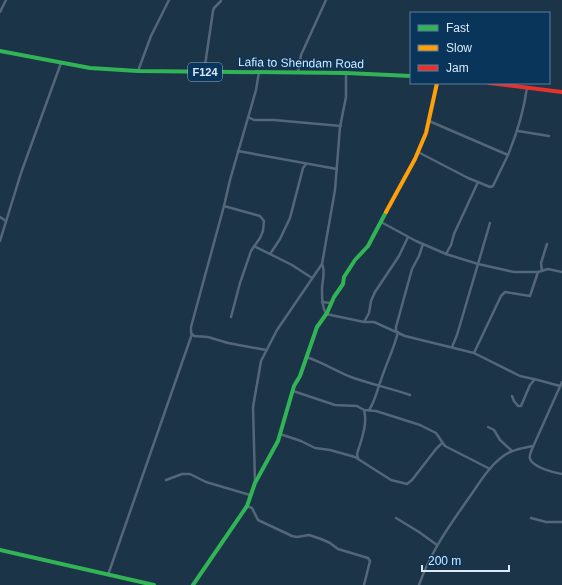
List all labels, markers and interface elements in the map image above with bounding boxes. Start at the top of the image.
legend [410,12,550,84]
text: Fast [446,21,470,35]
text: Slow [446,41,472,55]
street label: Lafia to Shendam Road [238,55,364,71]
text: Jam [446,61,469,75]
road number: F124 [188,63,222,81]
scale bar [422,547,509,573]
text: 200 m [428,554,461,568]

